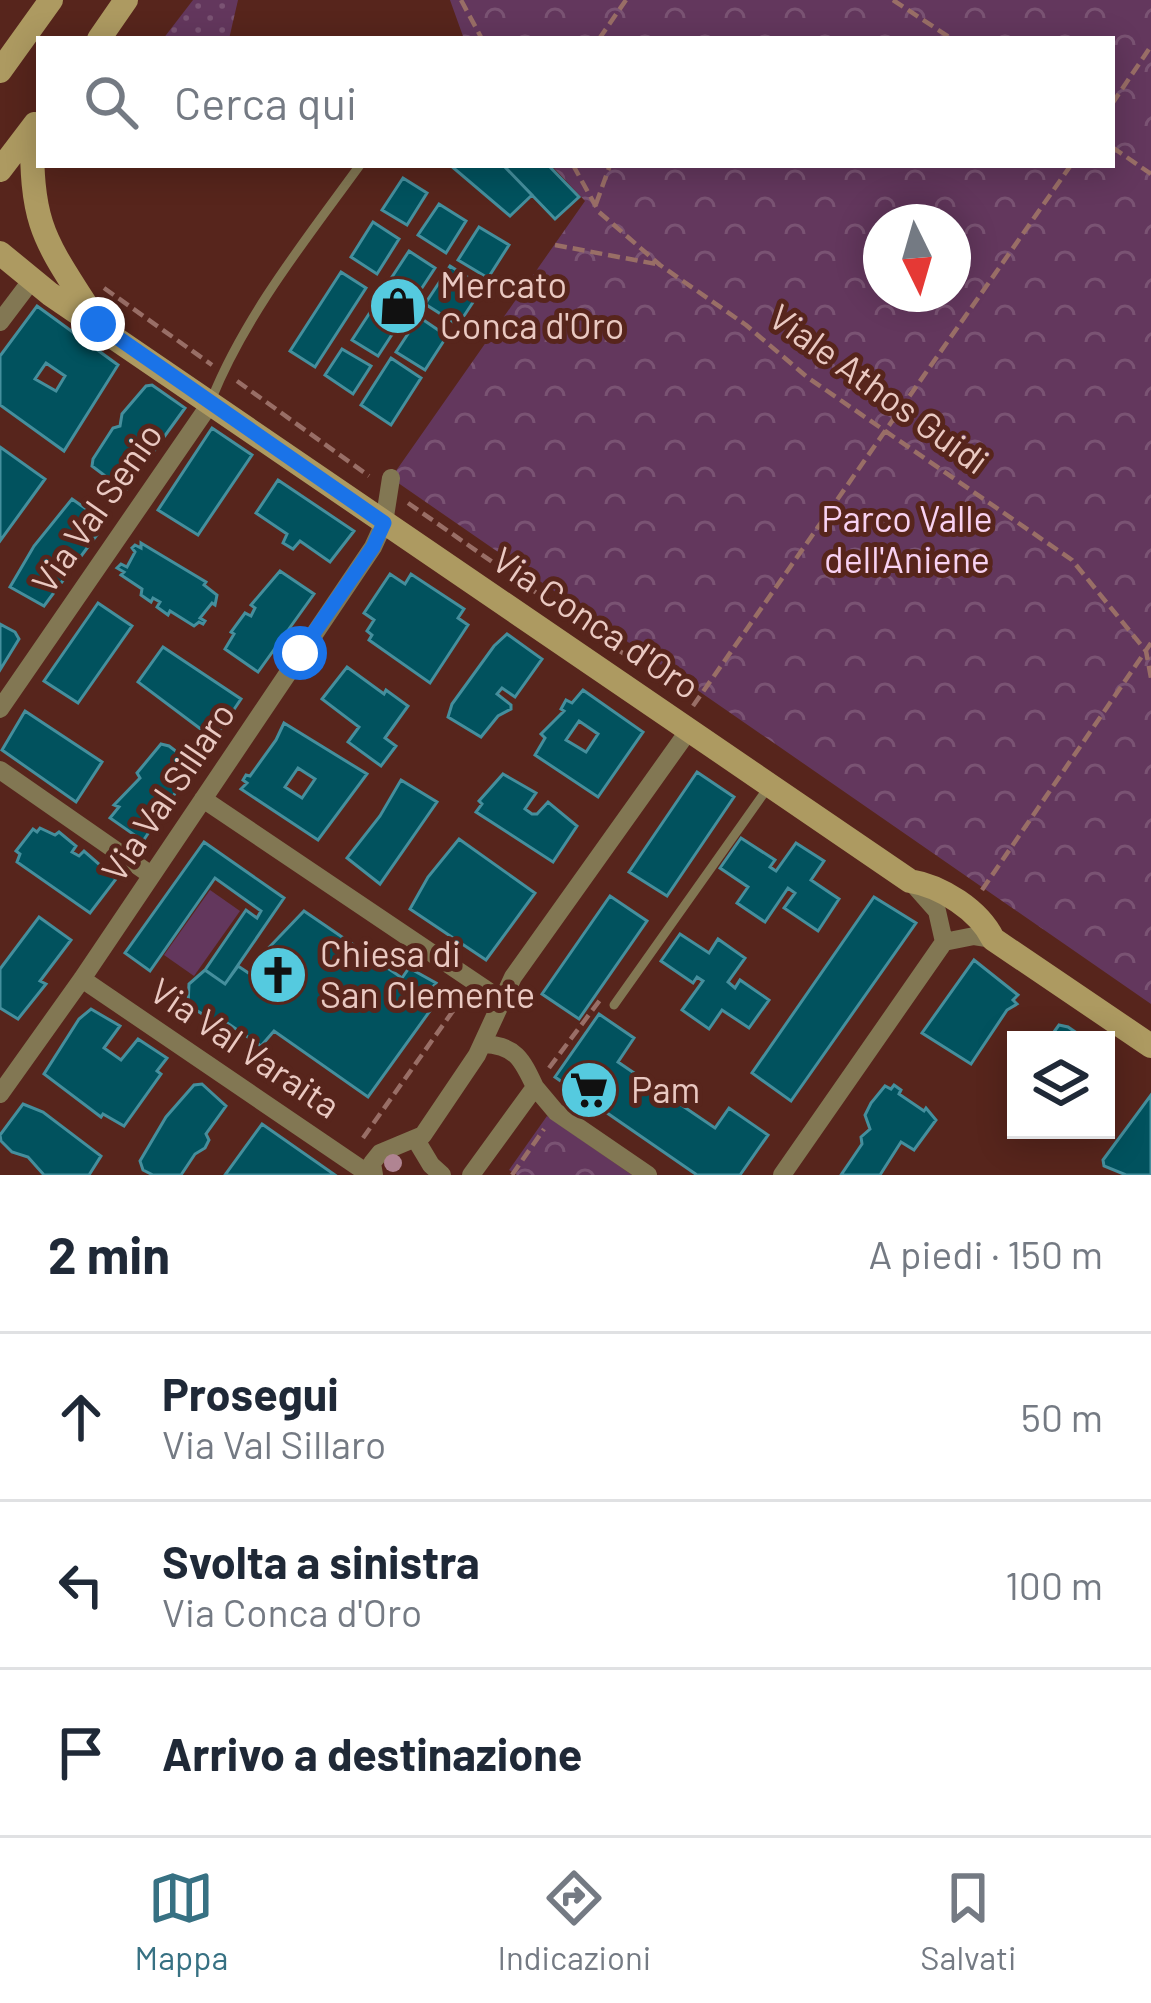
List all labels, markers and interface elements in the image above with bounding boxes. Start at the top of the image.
search box [36,36,1115,168]
icon: search [78,69,144,135]
text: Cerca qui [174,75,357,129]
north arrow [863,204,971,312]
place label: Mercato Conca d'Oro [440,262,624,346]
shop icon: Mercato Conca d'Oro [367,275,429,337]
street label: Viale Athos Guidi [762,294,998,482]
route end [71,297,125,351]
street label: Via Val Senio [21,414,170,600]
park label: Parco Valle dell'Aniene [821,496,993,580]
street label: Via Conca d'Oro [485,537,708,707]
route start [273,626,327,680]
street label: Via Val Sillaro [91,693,242,889]
place label: Chiesa di San Clemente [320,931,535,1015]
church icon: Chiesa di San Clemente [247,944,309,1006]
street label: Via Val Varaita [143,968,349,1126]
map controls [1007,1031,1115,1139]
button: layers [1007,1031,1115,1139]
supermarket icon: Pam [558,1059,620,1121]
place label: Pam [631,1067,700,1110]
text: 2 min [48,1223,170,1284]
text: A piedi · 150 m [868,1230,1103,1277]
text: Prosegui [162,1366,339,1420]
icon: ahead [48,1384,114,1450]
text: 50 m [1021,1393,1103,1440]
text: Via Val Sillaro [162,1420,386,1467]
text: Svolta a sinistra [162,1534,480,1588]
icon: left [48,1552,114,1618]
text: 100 m [1005,1561,1103,1608]
text: Via Conca d'Oro [162,1588,422,1635]
icon: arrive [48,1720,114,1786]
text: Arrivo a destinazione [162,1726,582,1780]
tab: Mappa [135,1865,228,1977]
tab: Indicazioni [497,1865,651,1977]
tab: Salvati [920,1865,1016,1977]

